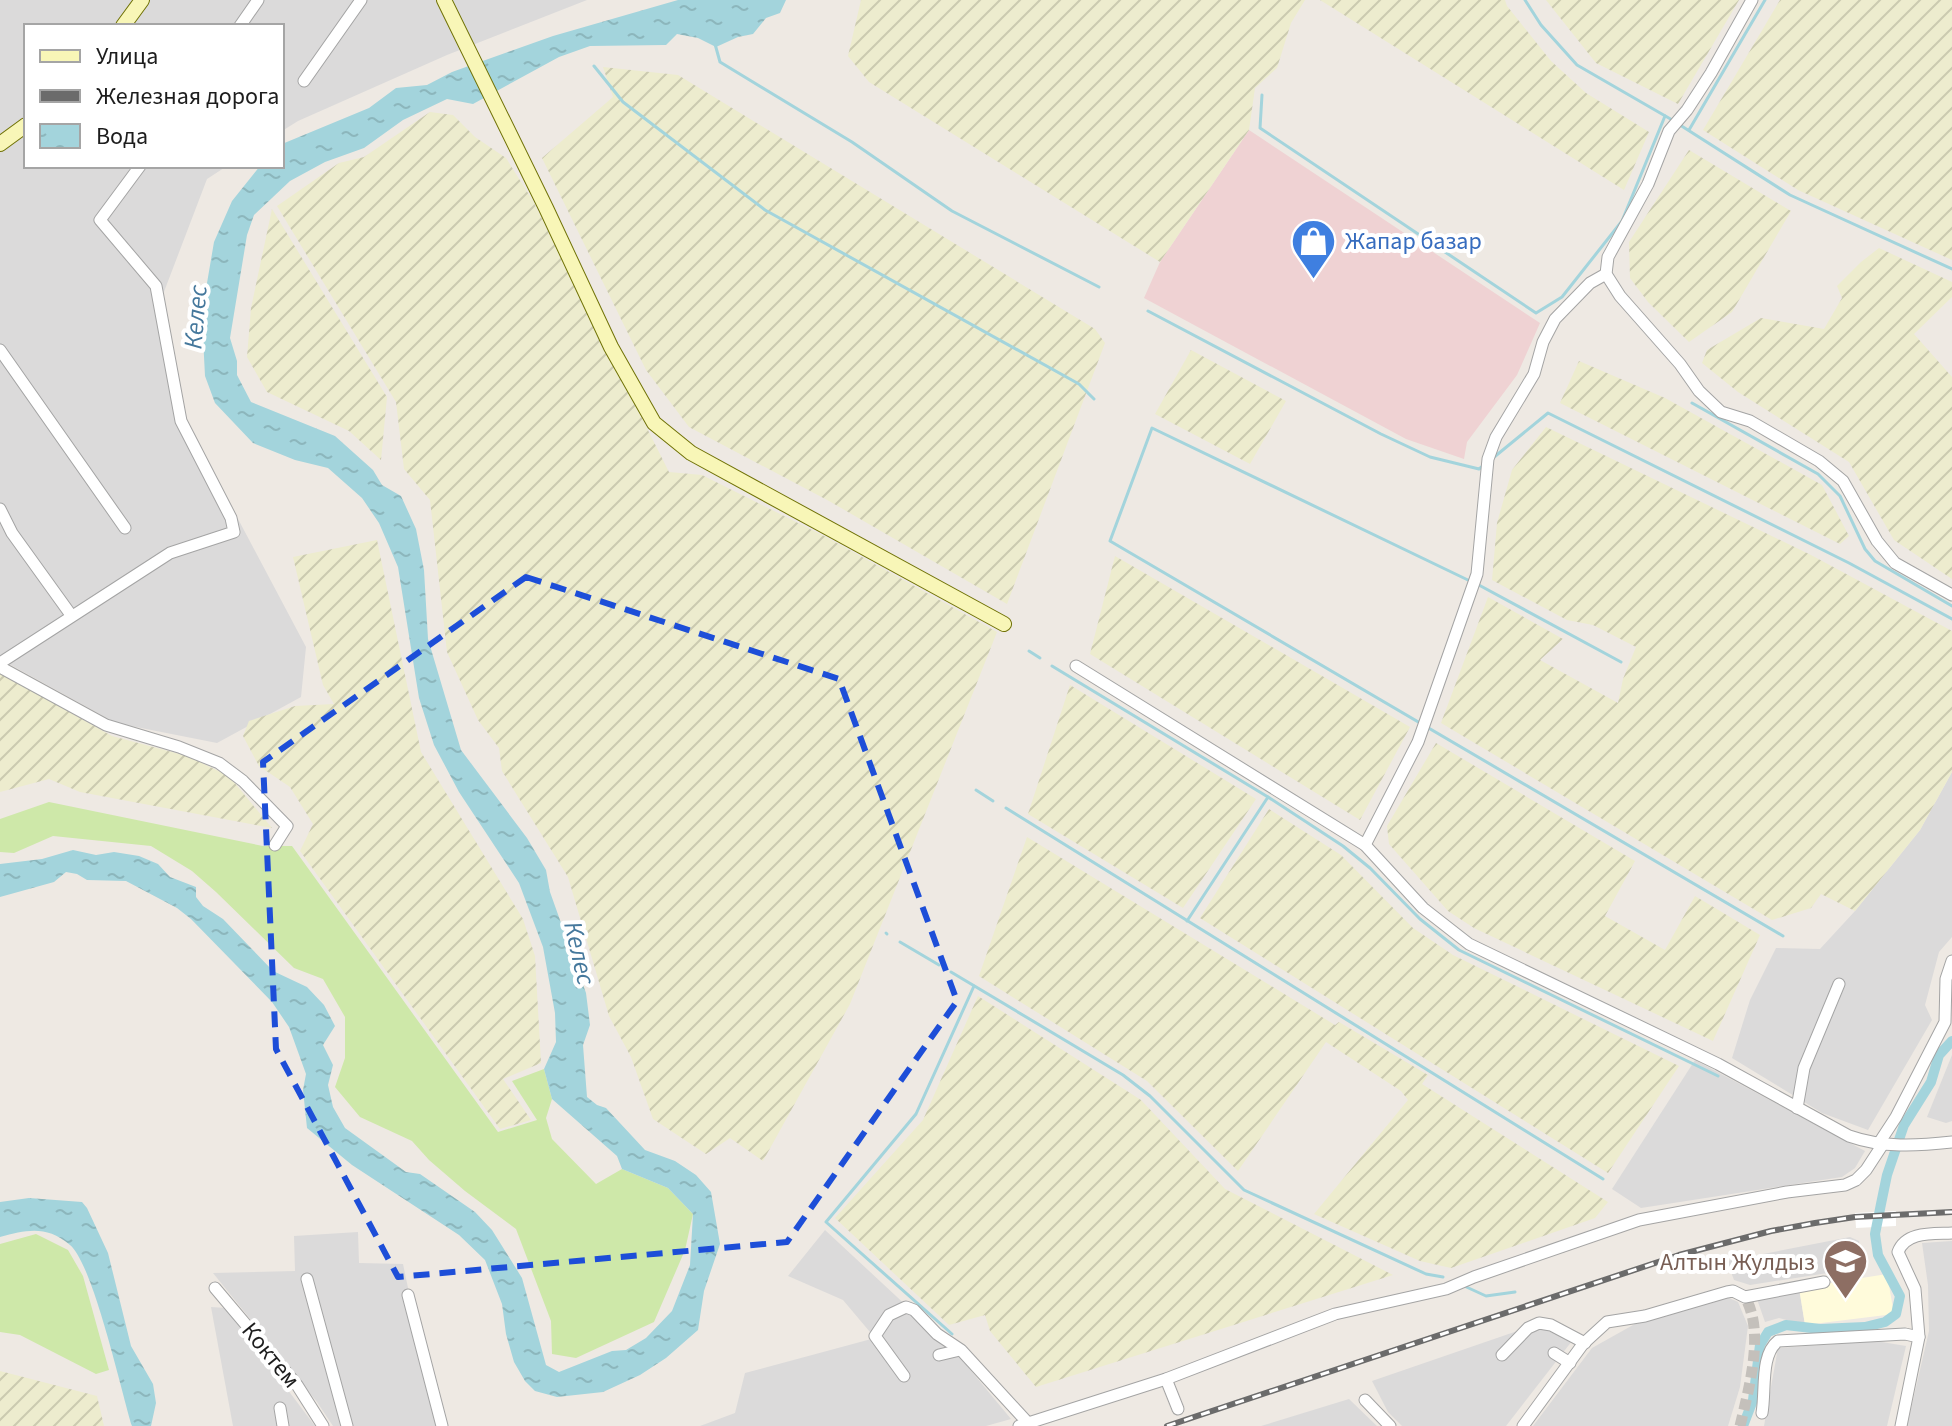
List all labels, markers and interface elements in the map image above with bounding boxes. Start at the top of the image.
legend [24,24,284,168]
text: Улица [96,39,158,74]
text: Железная дорога [96,79,279,114]
text: Вода [96,119,148,154]
shop icon: Жапар базар [1290,217,1338,280]
place label: Жапар базар [1345,224,1482,259]
water label: Келес [174,283,217,351]
water label: Келес [554,918,605,989]
school or university icon: Алтын Жулдыз [1822,1238,1870,1301]
place label: Алтын Жулдыз [1660,1245,1815,1280]
street label: Коктем [233,1315,308,1396]

